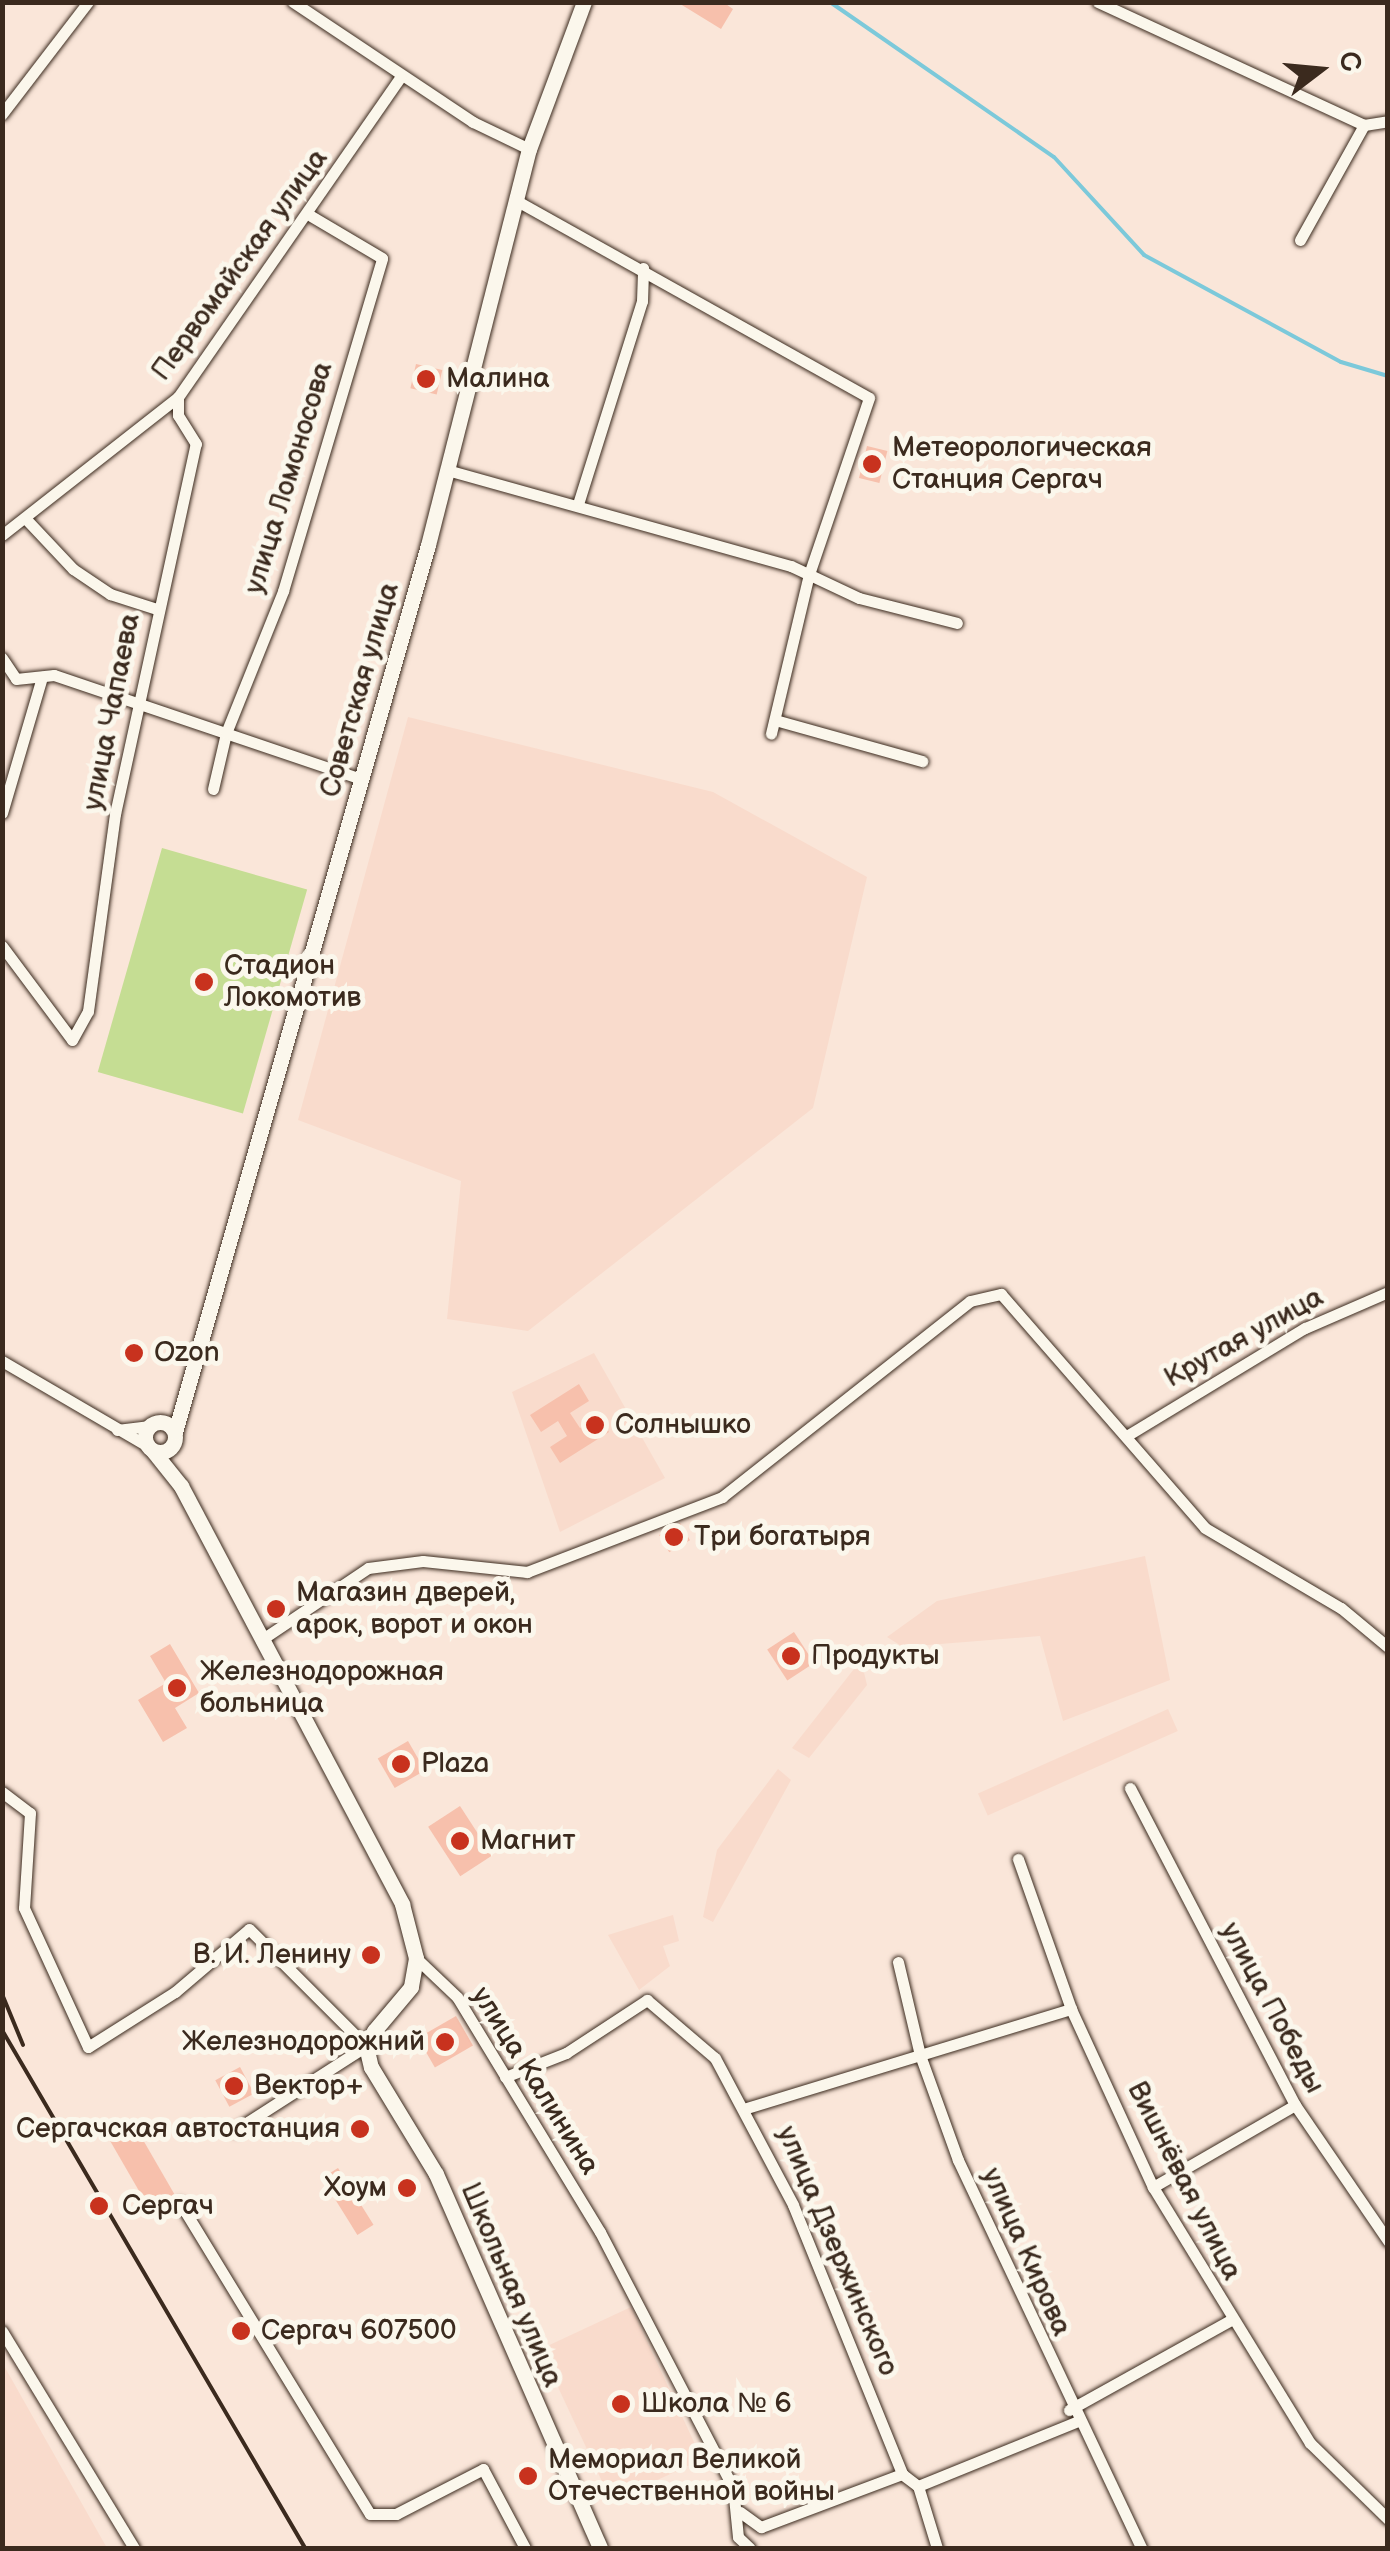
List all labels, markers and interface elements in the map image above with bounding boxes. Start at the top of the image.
north arrow [1270,20,1370,120]
text: С [1331,48,1368,75]
street label: Первомайская улица [145,143,335,387]
street label: улица Ломоносова [238,358,340,598]
place label: Малина [446,362,550,396]
marker: Малина [415,368,437,390]
place label: Метеорологическая Станция Сергач [892,431,1152,497]
marker: Метеорологическая Станция Сергач [861,453,883,475]
street label: Советская улица [313,579,407,801]
street label: улица Чапаева [76,611,148,813]
place label: Стадион Локомотив [224,949,361,1015]
marker: Стадион Локомотив [193,971,215,993]
street label: Крутая улица [1159,1281,1329,1395]
place label: Ozon [154,1336,220,1370]
marker: Ozon [123,1342,145,1364]
place label: Солнышко [615,1408,751,1442]
marker: Солнышко [584,1414,606,1436]
place label: Три богатыря [694,1520,870,1554]
marker: Три богатыря [663,1526,685,1548]
place label: Магазин дверей, арок, ворот и окон [296,1576,533,1642]
marker: Магазин дверей, арок, ворот и окон [265,1598,287,1620]
place label: Продукты [811,1639,940,1673]
marker: Продукты [780,1645,802,1667]
place label: Железнодорожная больница [200,1655,444,1721]
marker: Железнодорожная больница [164,1675,190,1701]
place label: Plaza [421,1747,489,1781]
marker: Plaza [390,1753,412,1775]
place label: Магнит [480,1824,575,1858]
marker: Магнит [449,1830,471,1852]
street label: улица Победы [1213,1917,1331,2099]
place label: В. И. Ленину [193,1938,351,1972]
marker: В. И. Ленину [360,1944,382,1966]
street label: улица Калинина [464,1981,606,2181]
place label: Железнодорожний [182,2025,425,2059]
marker: Железнодорожний [434,2031,456,2053]
place label: Вектор+ [254,2069,364,2103]
marker: Вектор+ [223,2075,245,2097]
street label: Вишнёвая улица [1120,2076,1248,2286]
place label: Сергачская автостанция [16,2112,340,2146]
marker: Сергачская автостанция [349,2118,371,2140]
street label: улица Дзержинского [769,2121,905,2381]
street label: улица Кирова [974,2163,1078,2341]
place label: Хоум [324,2171,387,2205]
marker: Хоум [396,2177,418,2199]
street label: Школьная улица [453,2178,569,2392]
place label: Сергач [122,2189,214,2223]
marker: Сергач [86,2193,112,2219]
place label: Сергач 607500 [261,2314,456,2348]
marker: Сергач 607500 [230,2320,252,2342]
place label: Школа № 6 [641,2387,792,2421]
marker: Школа № 6 [610,2393,632,2415]
place label: Мемориал Великой Отечественной войны [548,2443,835,2509]
marker: Мемориал Великой Отечественной войны [517,2465,539,2487]

